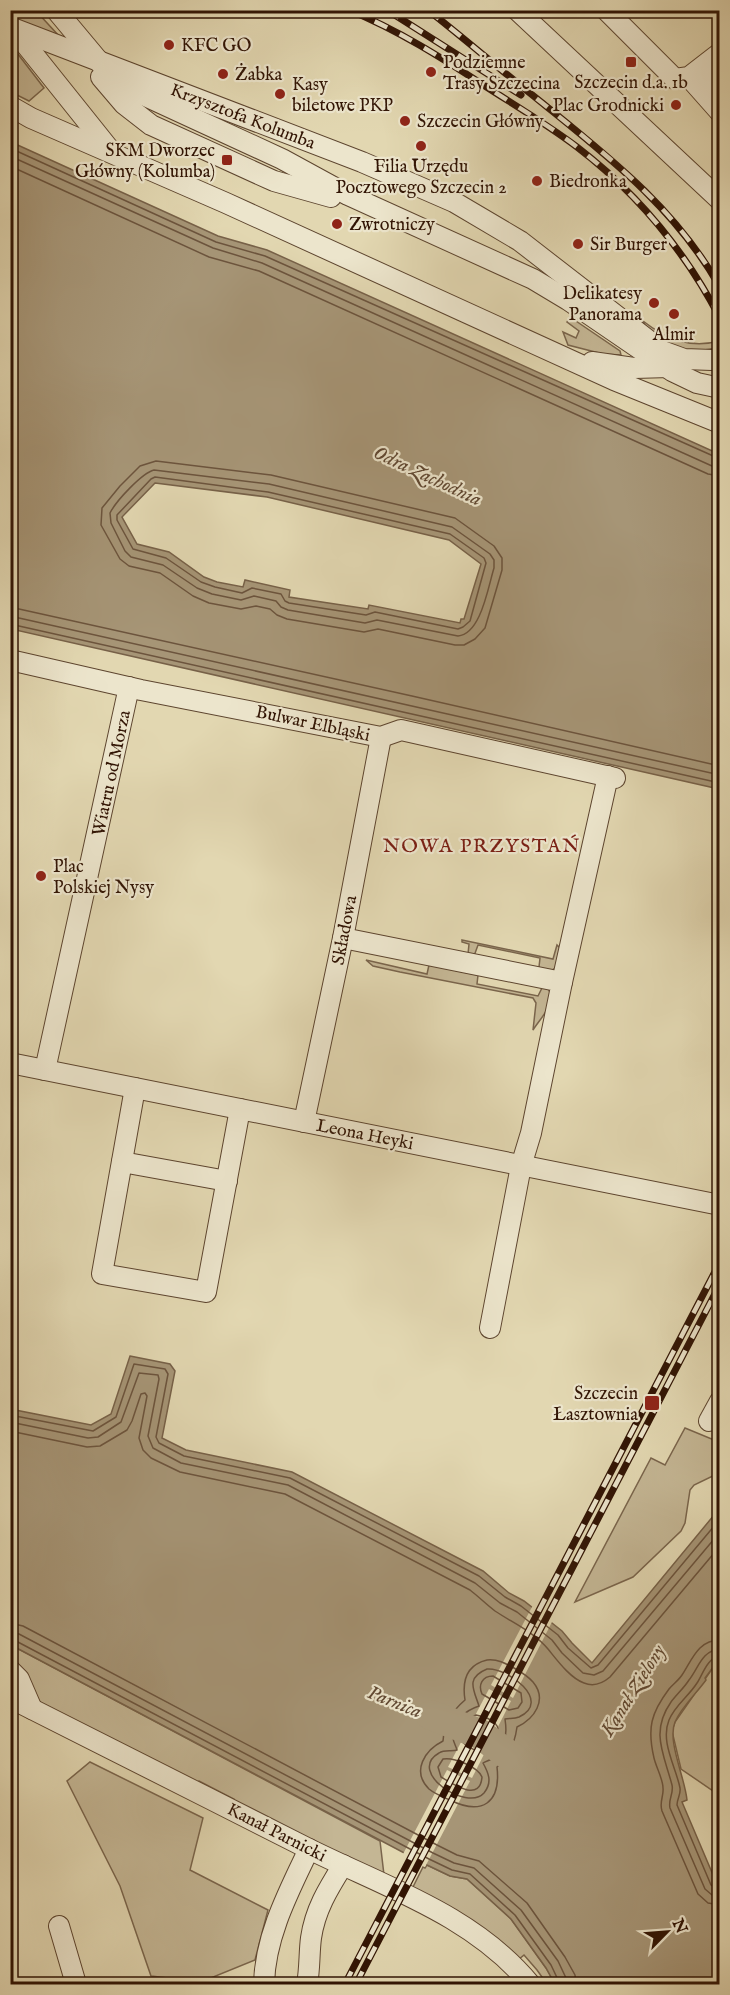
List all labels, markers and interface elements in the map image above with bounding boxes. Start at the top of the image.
place label: KFC GO [181,35,252,58]
marker: KFC GO [162,38,176,52]
place label: Podziemne Trasy Szczecina [443,52,560,96]
marker: Szczecin d.a. 1b [624,55,638,69]
place label: Żabka [235,63,283,87]
marker: Podziemne Trasy Szczecina [424,65,438,79]
marker: Żabka [216,67,230,81]
place label: Szczecin d.a. 1b [574,72,688,95]
place label: Kasy biletowe PKP [292,74,393,118]
street label: Krzysztofa Kolumba [167,79,318,156]
marker: Kasy biletowe PKP [273,87,287,101]
place label: Plac Grodnicki [553,95,664,118]
marker: Plac Grodnicki [669,98,683,112]
place label: Szczecin Główny [417,111,544,134]
marker: Szczecin Główny [398,114,412,128]
marker: Filia Urzędu Pocztowego Szczecin 2 [414,139,428,153]
place label: SKM Dworzec Główny (Kolumba) [75,140,215,184]
marker: SKM Dworzec Główny (Kolumba) [220,153,234,167]
place label: Filia Urzędu Pocztowego Szczecin 2 [335,156,507,200]
place label: Biedronka [549,171,627,194]
marker: Biedronka [530,174,544,188]
place label: Zwrotniczy [349,214,435,237]
marker: Zwrotniczy [330,217,344,231]
place label: Sir Burger [590,234,667,257]
marker: Sir Burger [571,237,585,251]
place label: Delikatesy Panorama [563,283,642,327]
marker: Delikatesy Panorama [647,296,661,310]
marker: Almir [667,307,681,321]
place label: Almir [652,324,696,347]
water label: Odra Zachodnia [369,440,486,513]
street label: Bulwar Elbląski [253,701,372,748]
street label: Wiatru od Morza [88,708,137,838]
district label: NOWA PRZYSTAŃ [383,834,581,859]
place label: Plac Polskiej Nysy [53,856,154,900]
marker: Plac Polskiej Nysy [34,869,48,883]
street label: Składowa [327,893,364,967]
street label: Leona Heyki [314,1115,416,1156]
place label: Szczecin Łasztownia [553,1383,638,1427]
marker: Szczecin Łasztownia [643,1394,661,1412]
water label: Kanał Zielony [595,1640,672,1743]
water label: Parnica [364,1680,425,1725]
street label: Kanał Parnicki [223,1799,330,1868]
north arrow [637,1902,697,1962]
text: N [666,1915,691,1937]

